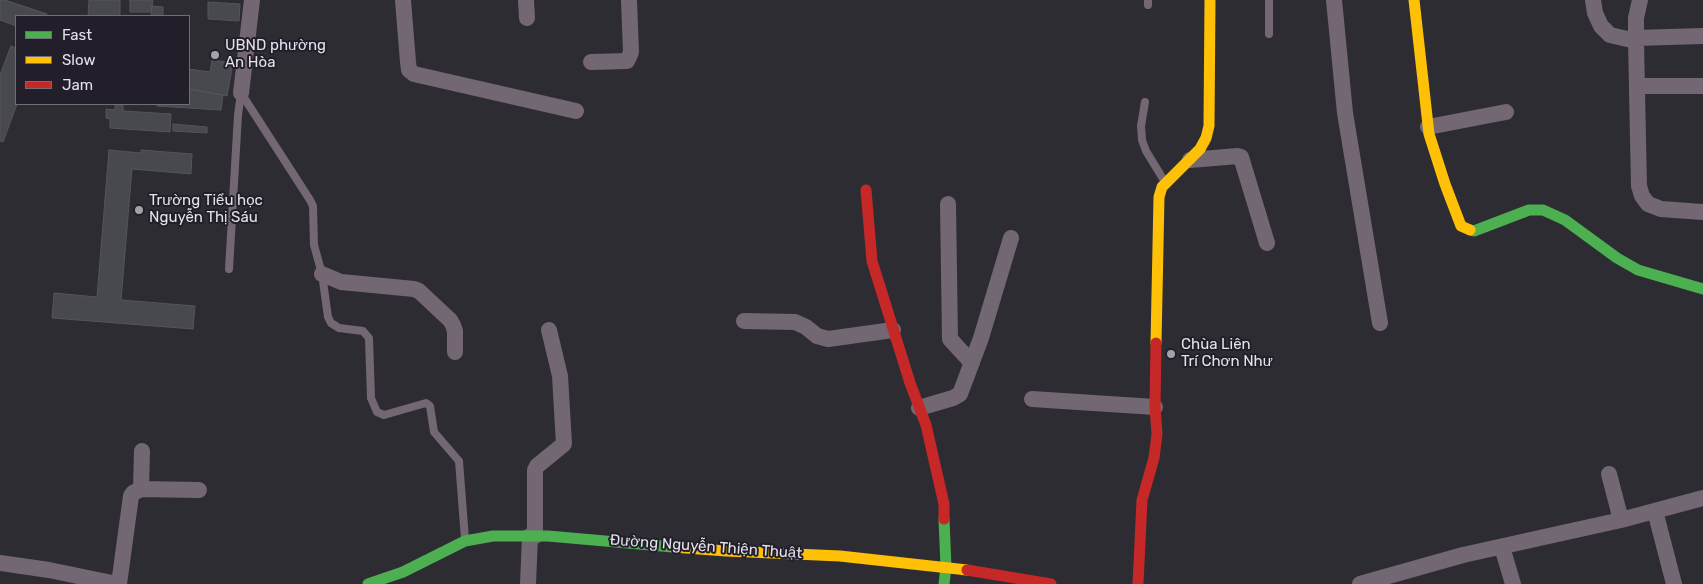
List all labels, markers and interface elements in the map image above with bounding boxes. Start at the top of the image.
legend [15,15,190,105]
text: Fast [62,26,92,44]
place label: UBND phường An Hòa [225,37,326,72]
marker: UBND phường An Hòa [209,49,221,61]
text: Slow [62,51,95,69]
text: Jam [62,76,93,94]
place label: Trường Tiểu học Nguyễn Thị Sáu [149,192,263,227]
marker: Trường Tiểu học Nguyễn Thị Sáu [133,204,145,216]
place label: Chùa Liên Trí Chơn Như [1181,336,1273,371]
marker: Chùa Liên Trí Chơn Như [1165,348,1177,360]
street label: Đường Nguyễn Thiện Thuật [609,531,803,563]

